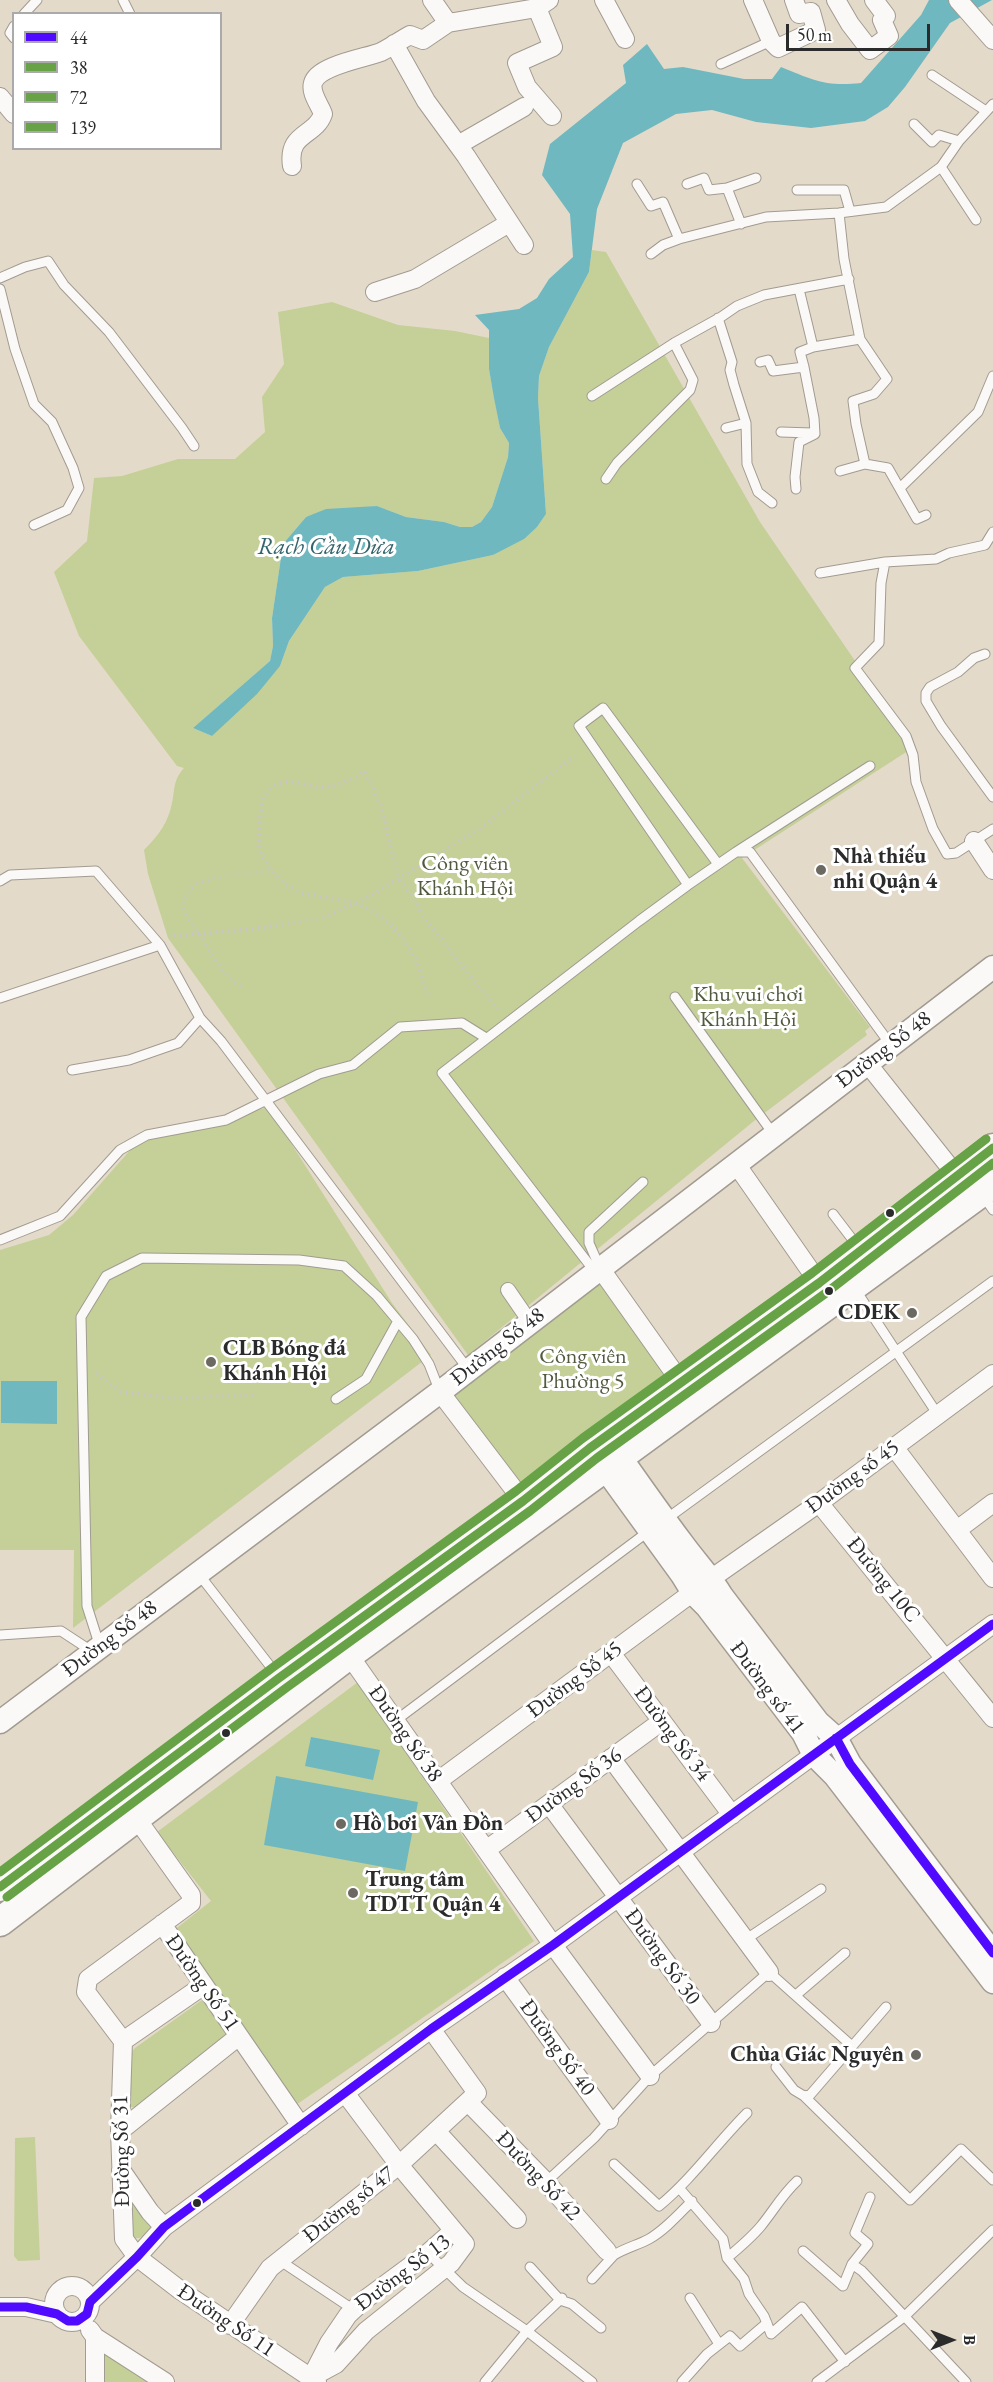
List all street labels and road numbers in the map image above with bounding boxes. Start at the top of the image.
street label: Đường Số 48 [831,1006,937,1094]
street label: Đường Số 48 [446,1302,550,1392]
street label: Đường số 45 [801,1434,905,1520]
street label: Đường 10C [841,1532,925,1628]
street label: Đường Số 48 [57,1595,163,1683]
street label: Đường Số 45 [522,1636,628,1724]
street label: Đường số 41 [724,1636,810,1740]
street label: Đường Số 38 [362,1680,448,1788]
street label: Đường Số 34 [628,1681,716,1787]
street label: Đường Số 36 [521,1742,627,1830]
street label: Đường Số 30 [618,1904,706,2010]
street label: Đường Số 51 [159,1929,245,2037]
street label: Đường Số 40 [513,1995,601,2101]
street label: Đường Số 31 [108,2095,136,2207]
street label: Đường Số 42 [490,2126,586,2226]
street label: Đường số 47 [298,2161,400,2249]
street label: Đường Số 13 [350,2229,456,2317]
street label: Đường Số 11 [172,2279,280,2363]

